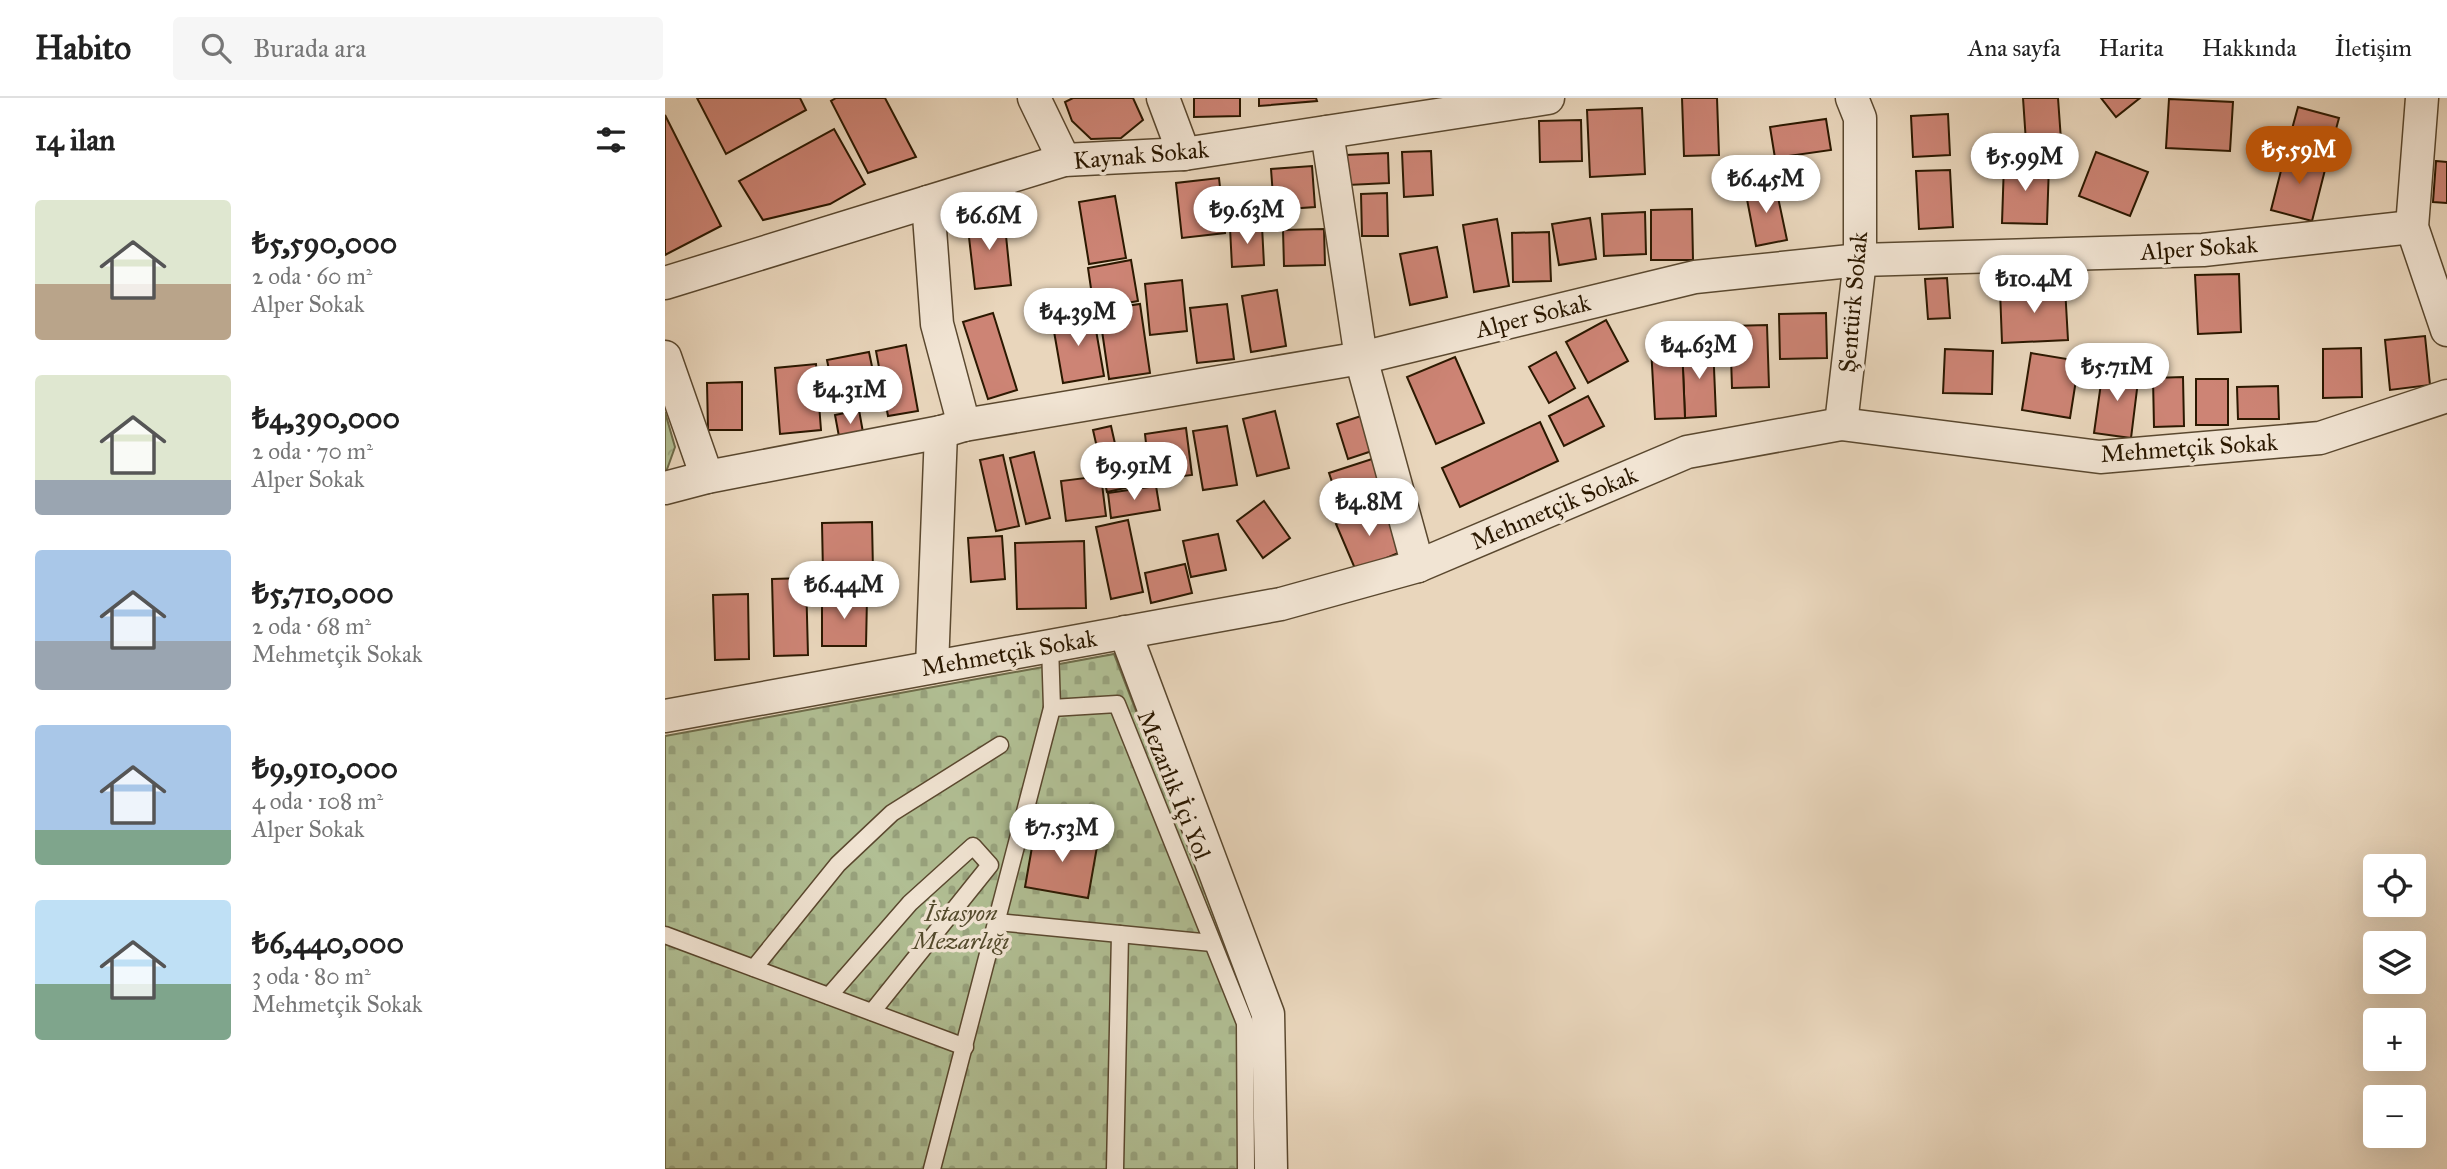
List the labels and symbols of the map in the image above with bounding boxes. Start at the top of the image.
pin: ₺5.59M [2242,126,2356,186]
street label: Kaynak Sokak [1072,134,1211,176]
pin: ₺5.99M [1968,134,2082,193]
pin: ₺6.45M [1709,156,1823,215]
pin: ₺9.63M [1190,186,1304,246]
pin: ₺6.6M [940,192,1038,252]
street label: Şentürk Sokak [1832,229,1874,374]
street label: Alper Sokak [2138,229,2259,267]
pin: ₺10.4M [1977,256,2091,315]
street label: Alper Sokak [1472,287,1594,345]
pin: ₺4.39M [1021,288,1135,348]
pin: ₺4.63M [1642,322,1756,381]
pin: ₺5.71M [2060,344,2174,403]
pin: ₺4.31M [793,366,907,426]
street label: Mehmetçik Sokak [2099,427,2280,469]
pin: ₺9.91M [1077,442,1191,502]
street label: Mehmetçik Sokak [1466,459,1642,557]
pin: ₺4.8M [1320,478,1418,538]
pin: ₺6.44M [787,561,901,621]
street label: Mehmetçik Sokak [919,623,1100,683]
street label: Mezarlık İçi Yol [1130,706,1218,865]
pin: ₺7.53M [1005,804,1119,864]
park label: İstasyon Mezarlığı [911,898,1009,956]

